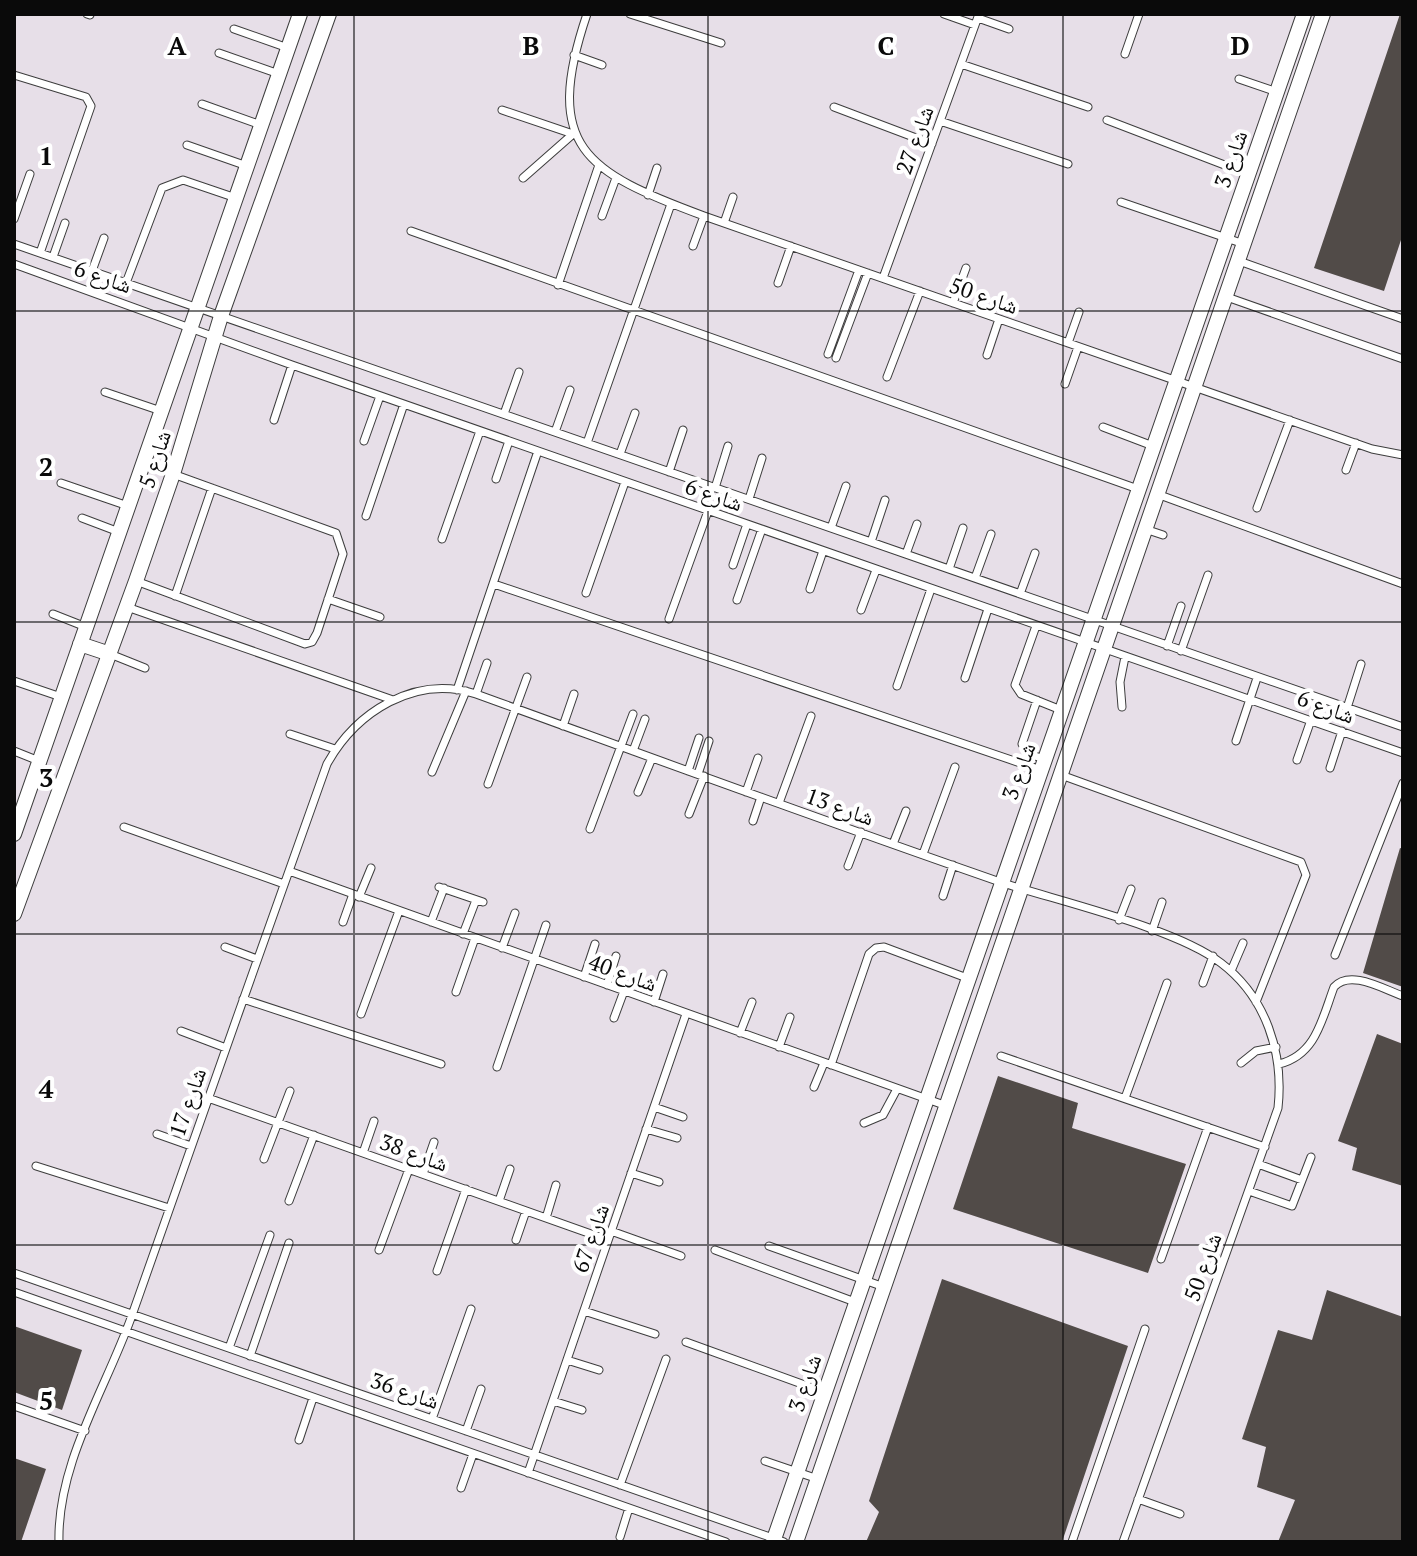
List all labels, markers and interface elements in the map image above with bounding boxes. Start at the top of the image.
text: A [168,28,187,62]
text: B [523,28,539,62]
text: C [878,28,894,62]
text: D [1230,28,1250,62]
street label: شارع 27 [888,102,940,178]
street label: شارع 3 [1207,126,1253,192]
text: 1 [39,138,53,172]
street label: شارع 6 [70,253,136,299]
street label: شارع 50 [946,270,1022,320]
street label: شارع 5 [131,427,177,491]
text: 2 [39,449,53,483]
street label: شارع 6 [681,471,747,517]
street label: شارع 6 [1293,682,1359,730]
street label: شارع 3 [994,738,1042,804]
text: 3 [39,760,53,794]
street label: شارع 13 [802,780,878,832]
street label: شارع 40 [585,946,661,998]
street label: شارع 17 [162,1064,212,1140]
text: 4 [39,1071,54,1105]
street label: شارع 38 [376,1126,452,1178]
street label: شارع 67 [565,1200,615,1276]
street label: شارع 50 [1176,1229,1228,1305]
street label: شارع 3 [781,1350,827,1416]
street label: شارع 36 [367,1365,443,1415]
text: 5 [39,1383,53,1417]

